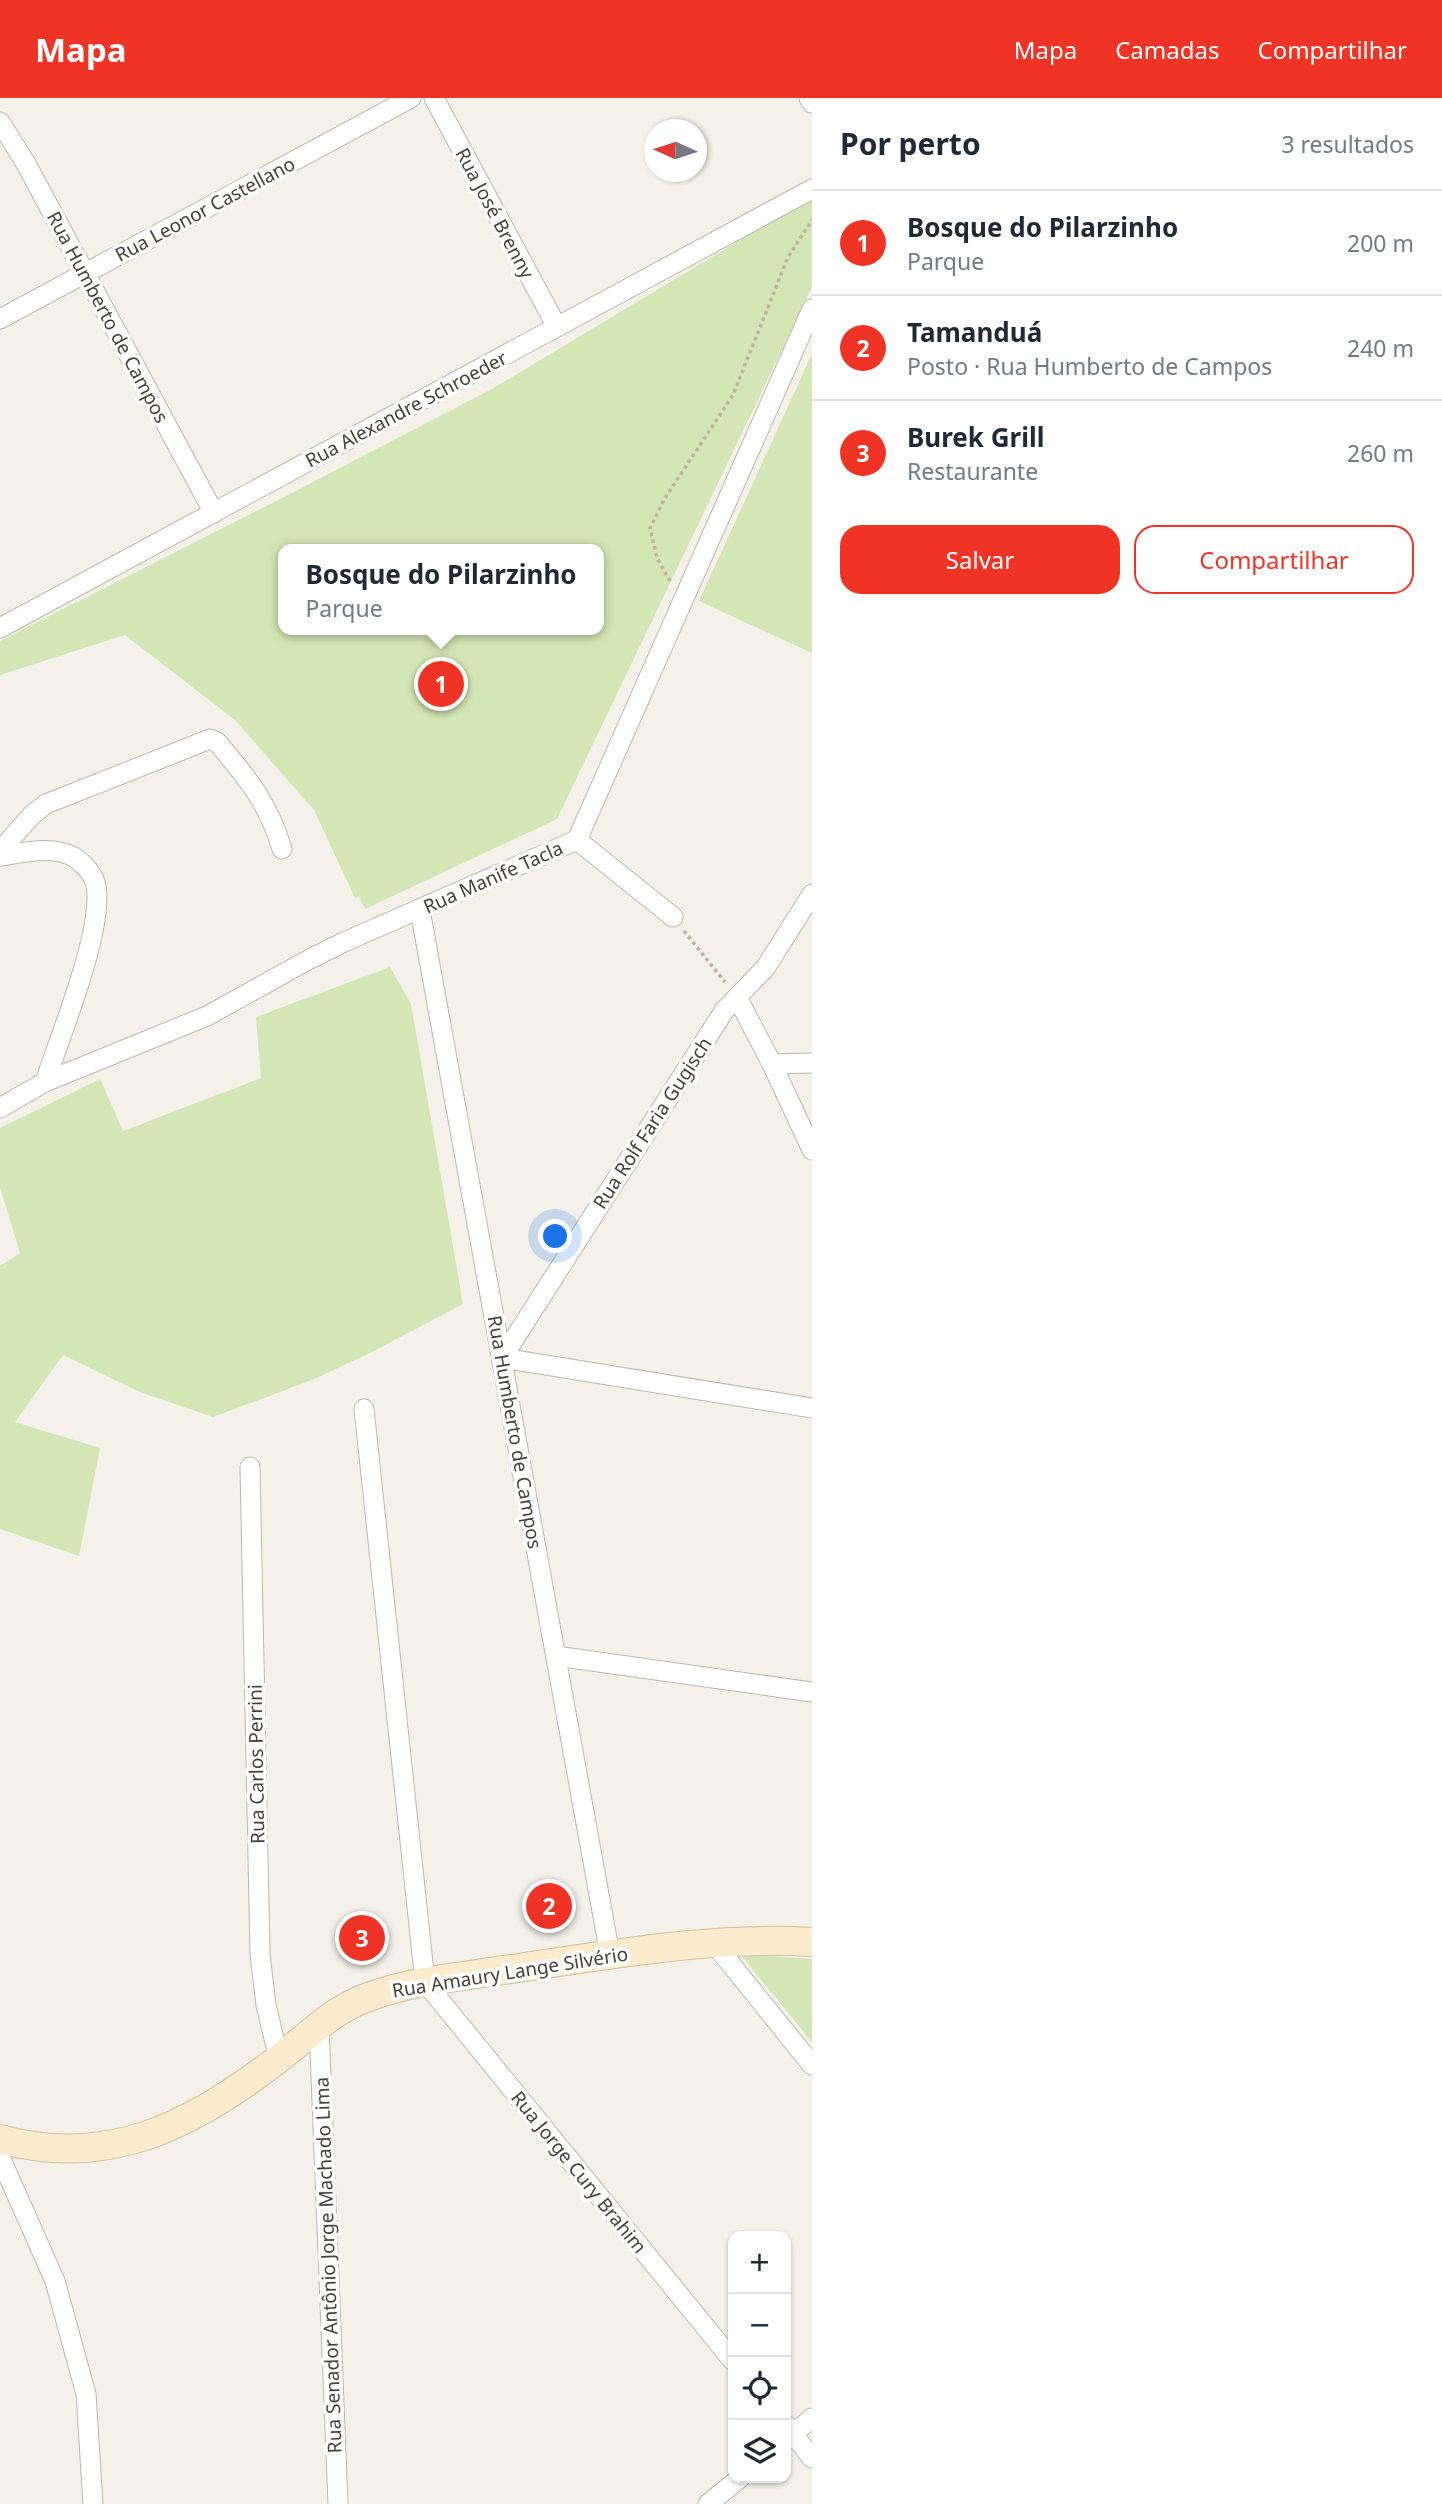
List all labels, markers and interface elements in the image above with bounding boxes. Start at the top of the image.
text: Mapa [35,27,127,72]
text: Mapa [1014,33,1077,66]
text: Camadas [1115,33,1219,66]
text: Compartilhar [1257,33,1407,66]
north arrow [644,119,707,182]
text: Por perto [840,123,981,164]
text: 3 resultados [1281,128,1414,160]
street label: Rua José Brenny [450,143,540,283]
street label: Rua Leonor Castellano [110,150,300,268]
street label: Rua Humberto de Campos [41,207,175,427]
text: Bosque do Pilarzinho [907,209,1178,245]
text: 1 [856,227,870,259]
text: 200 m [1347,227,1414,259]
text: Parque [907,245,984,277]
text: Tamanduá [907,314,1042,350]
text: 2 [856,332,870,364]
text: 240 m [1347,332,1414,364]
street label: Rua Alexandre Schroeder [301,345,512,473]
text: Posto · Rua Humberto de Campos [907,350,1272,382]
text: Burek Grill [907,419,1044,455]
text: 3 [856,437,870,469]
text: 260 m [1347,437,1414,469]
text: Restaurante [907,455,1038,487]
button: Salvar [840,525,1120,594]
button: Compartilhar [1134,525,1414,594]
popup [278,544,604,635]
text: Bosque do Pilarzinho [305,556,577,592]
text: Parque [305,592,383,624]
pin: 1 [418,658,464,710]
street label: Rua Manife Tacla [419,835,567,919]
street label: Rua Rolf Faria Gugisch [587,1032,717,1214]
your location [538,1219,572,1253]
street label: Rua Humberto de Campos [482,1313,548,1551]
street label: Rua Carlos Perrini [242,1684,270,1844]
pin: 2 [526,1880,572,1932]
pin: 3 [339,1912,385,1964]
street label: Rua Amaury Lange Silvério [390,1941,630,2003]
street label: Rua Senador Antônio Jorge Machado Lima [308,2076,348,2454]
street label: Rua Jorge Cury Brahim [505,2085,653,2259]
map controls [728,2231,791,2483]
button: + [728,2231,791,2294]
button: − [728,2294,791,2357]
button: locate [728,2357,791,2420]
button: layers [728,2420,791,2483]

